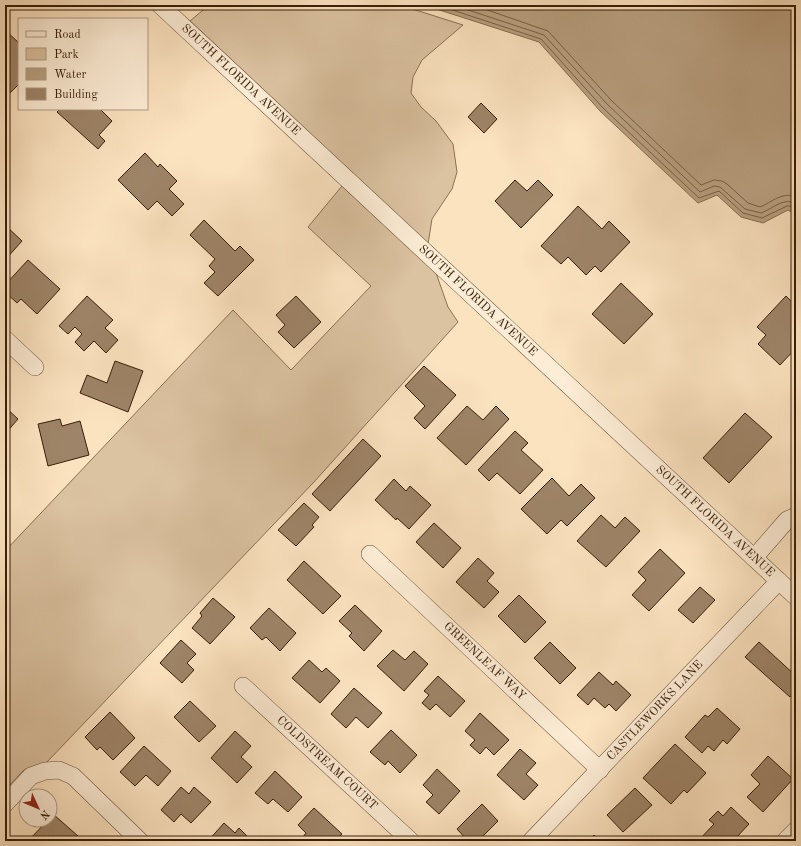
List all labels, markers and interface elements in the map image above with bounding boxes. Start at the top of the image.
legend [18,18,148,110]
street label: SOUTH FLORIDA AVENUE [179,22,302,138]
text: Road [54,29,81,41]
text: Park [54,49,79,61]
text: Water [54,69,87,81]
text: Building [54,89,98,101]
street label: SOUTH FLORIDA AVENUE [416,243,539,359]
street label: SOUTH FLORIDA AVENUE [653,464,776,579]
street label: GREENLEAF WAY [441,620,528,703]
street label: CASTLEWORKS LANE [605,659,705,763]
street label: COLDSTREAM COURT [274,714,379,812]
north arrow [18,788,58,828]
text: N [37,807,51,821]

